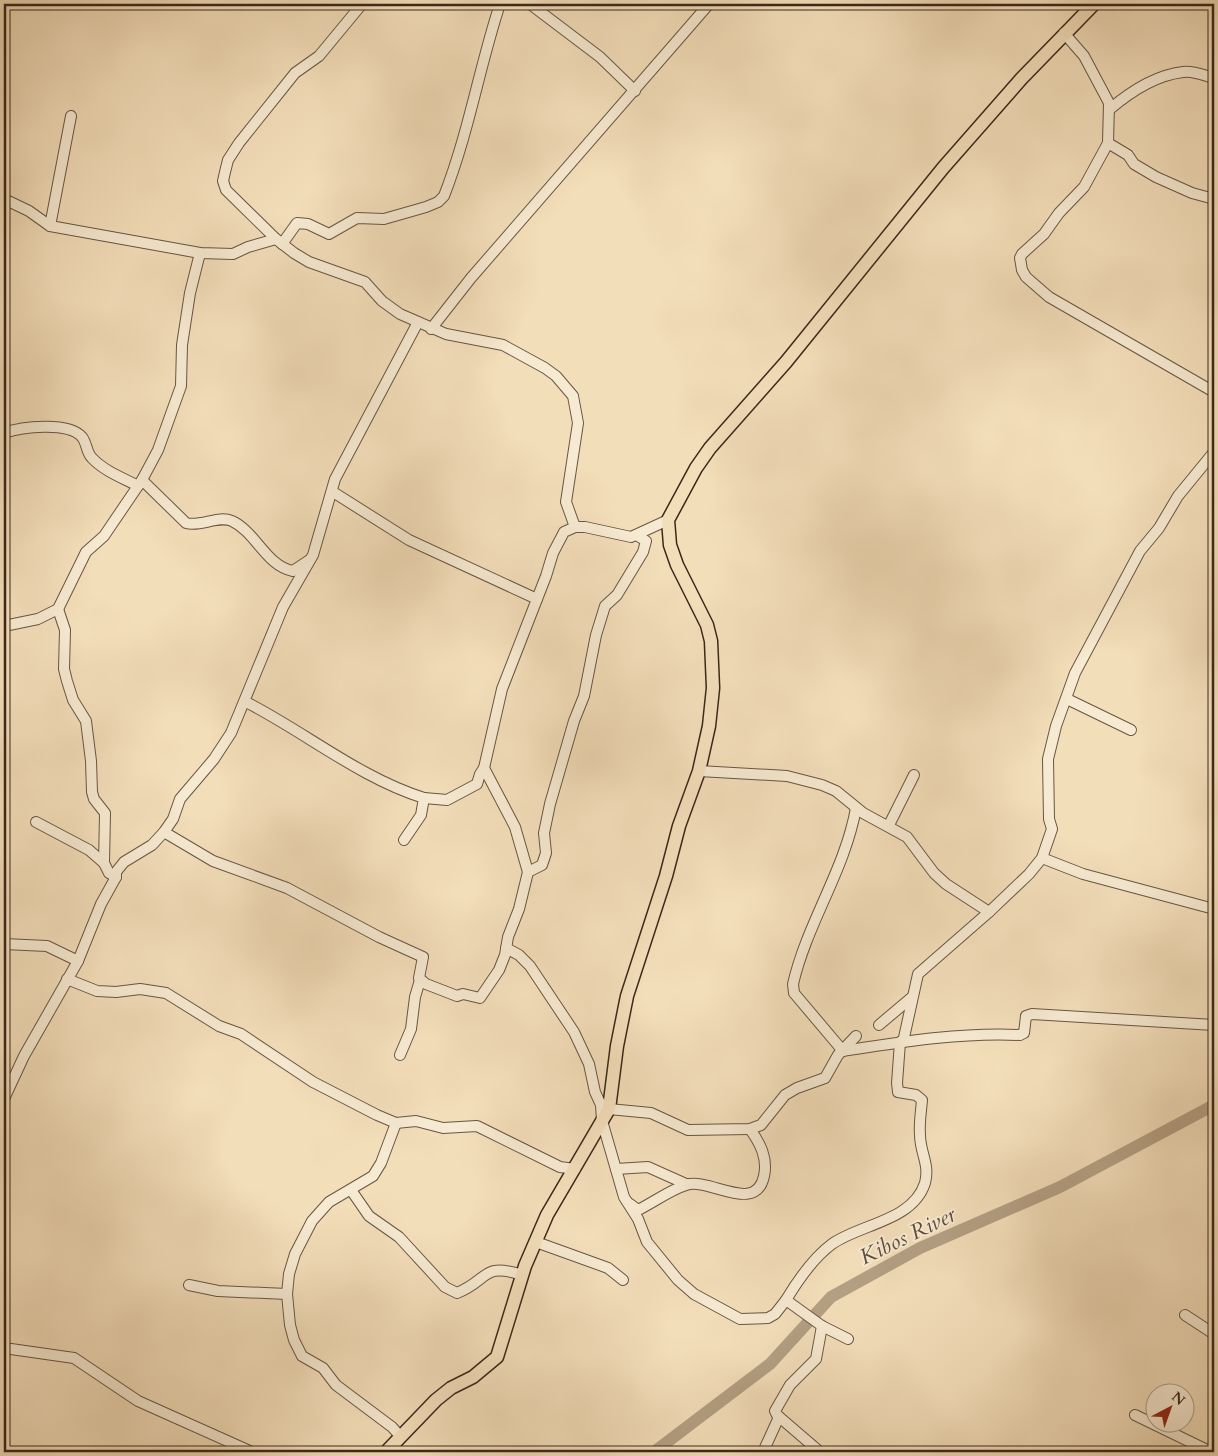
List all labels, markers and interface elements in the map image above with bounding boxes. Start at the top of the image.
water label: Kibos River [854,1199,961,1272]
north arrow [1146,1384,1196,1434]
text: N [1167,1387,1189,1410]

